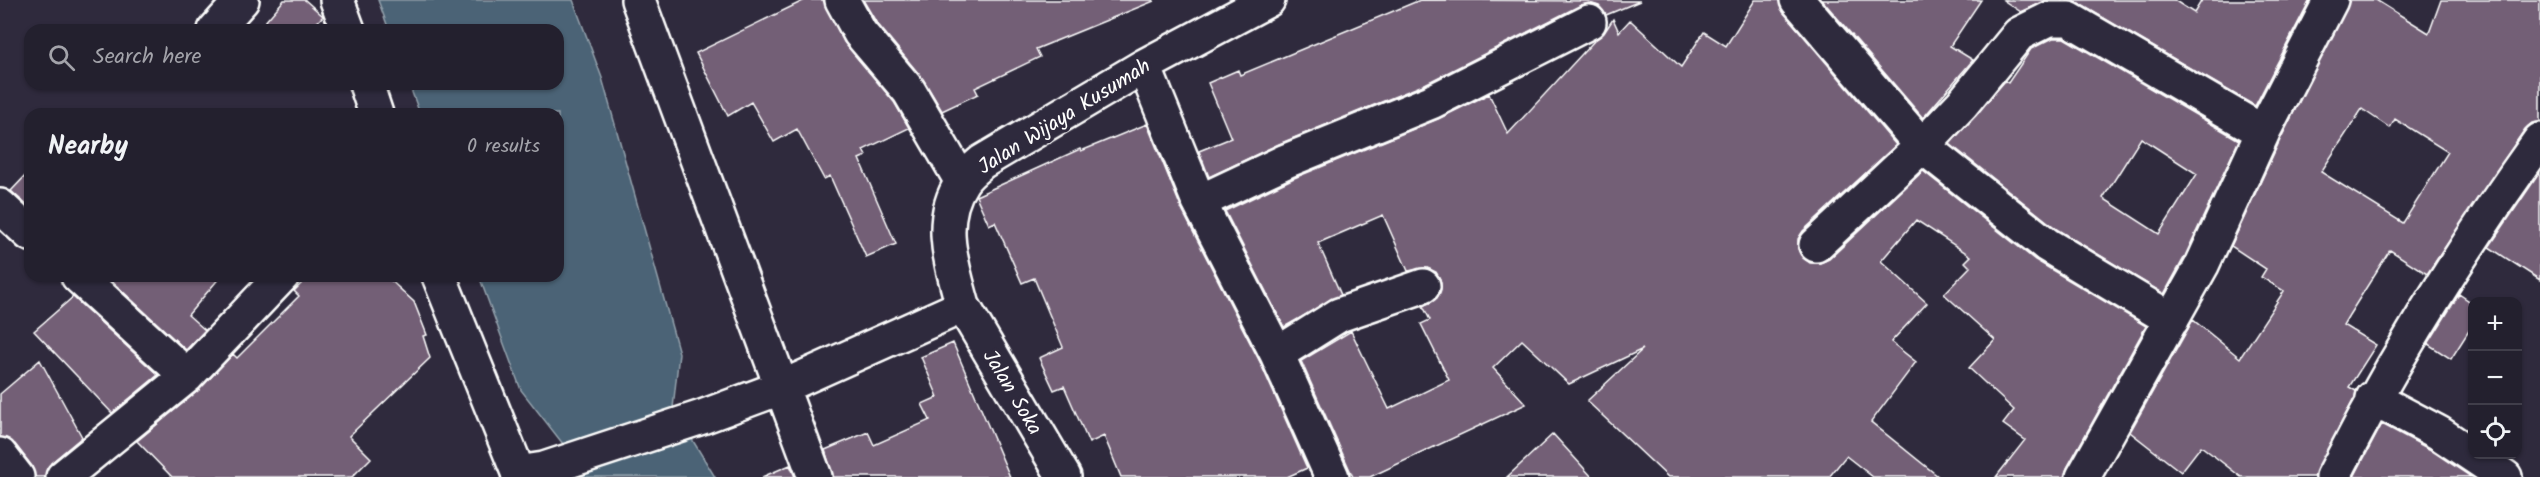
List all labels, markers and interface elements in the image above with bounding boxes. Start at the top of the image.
search box [24,24,564,90]
text: Search here [93,40,201,75]
icon: search [45,41,78,74]
street label: Jalan Wijaya Kusumah [972,51,1158,184]
text: Nearby [48,126,128,168]
text: 0 results [467,131,540,163]
map controls [2468,297,2522,459]
button: + [2468,297,2522,351]
street label: Jalan Soka [973,344,1050,442]
button: − [2468,351,2522,405]
button: locate [2468,405,2522,459]

